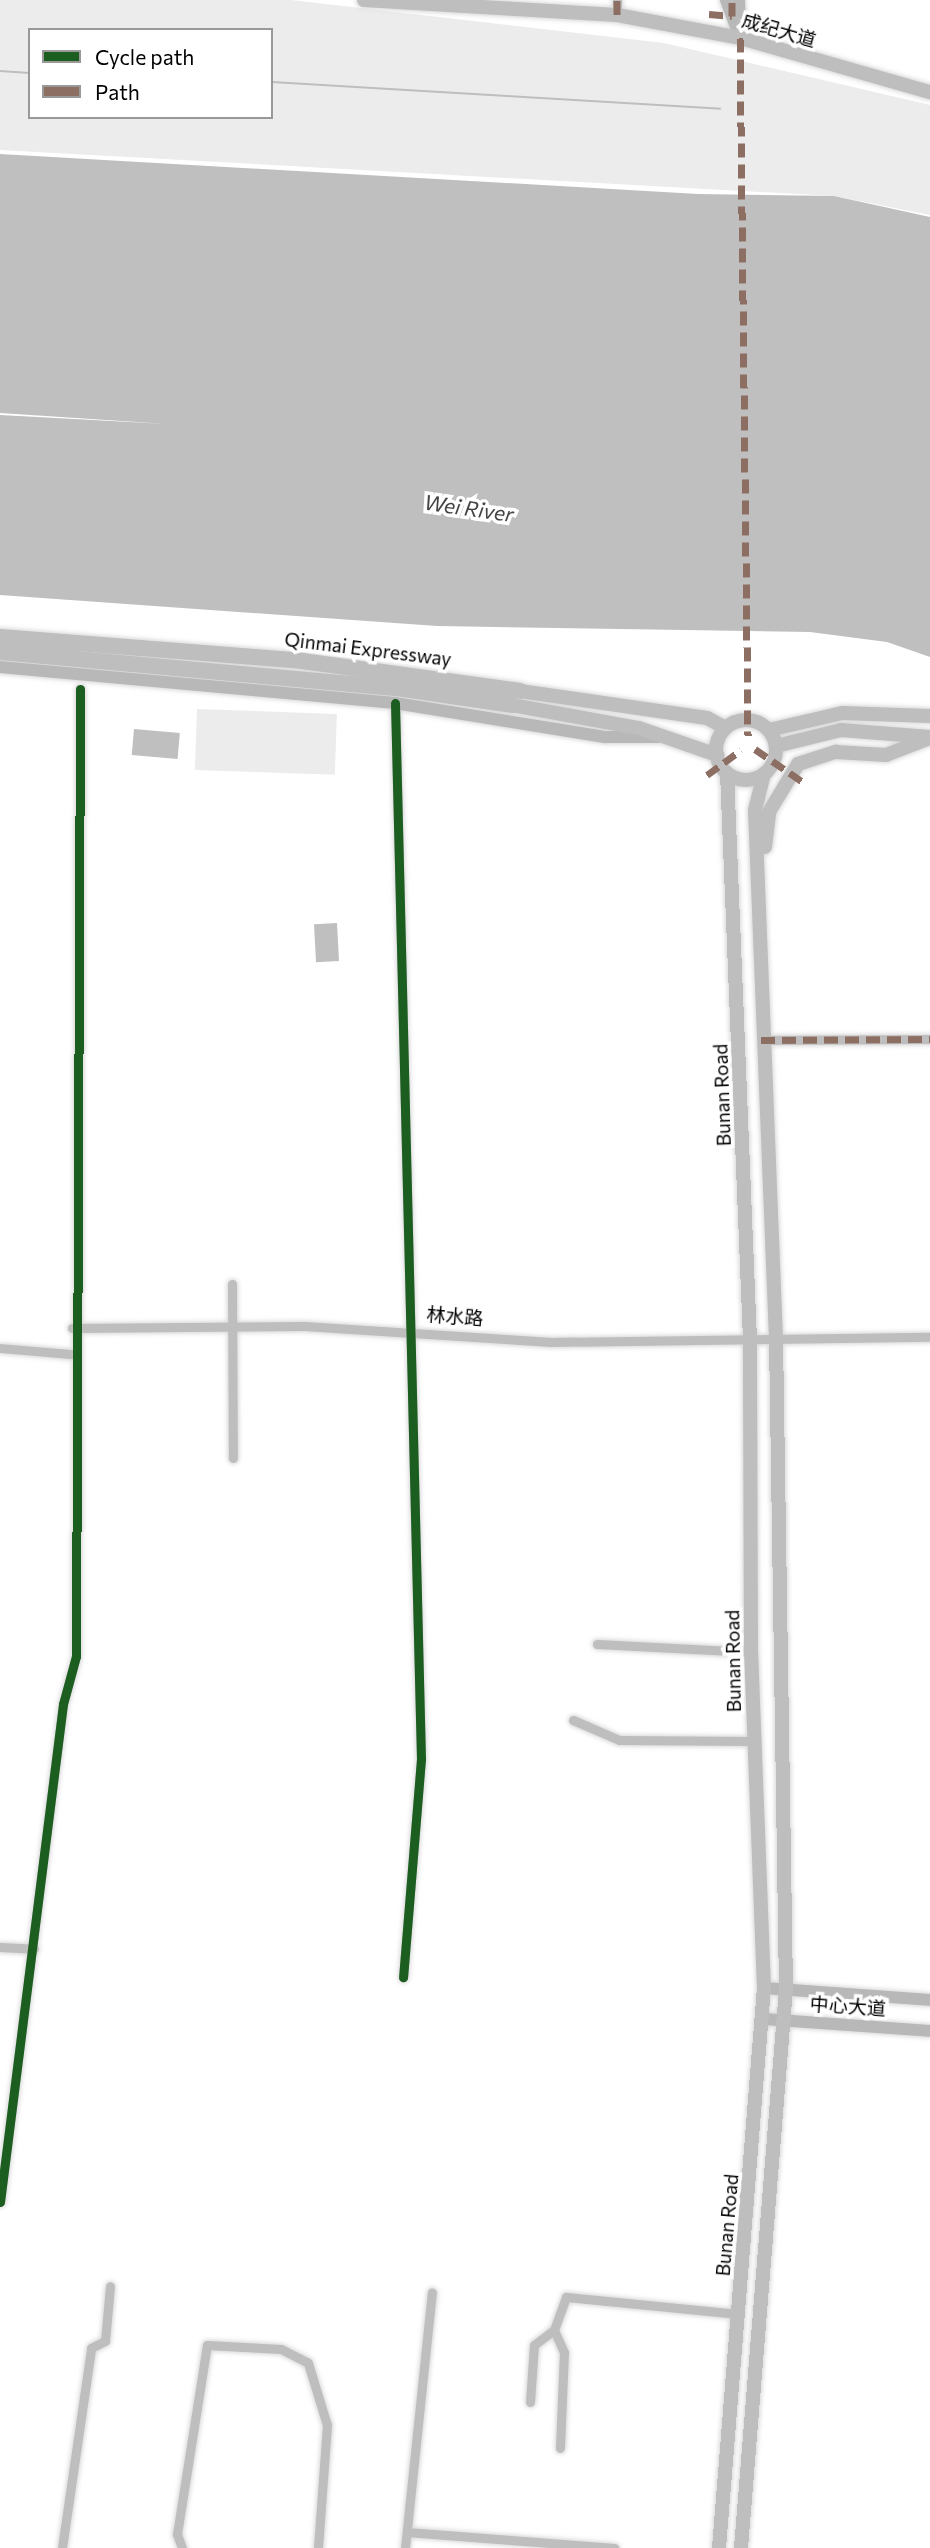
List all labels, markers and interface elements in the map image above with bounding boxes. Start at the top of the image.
street label: 成纪大道 [739,9,819,51]
legend [28,28,273,119]
text: Cycle path [95,44,194,69]
text: Path [95,79,140,104]
water label: Wei River [423,489,515,527]
street label: Qinmai Expressway [283,627,453,671]
street label: Bunan Road [709,1043,735,1147]
street label: 林水路 [426,1302,484,1330]
street label: Bunan Road [721,1610,745,1712]
street label: 中心大道 [809,1992,887,2020]
street label: Bunan Road [711,2173,743,2277]

